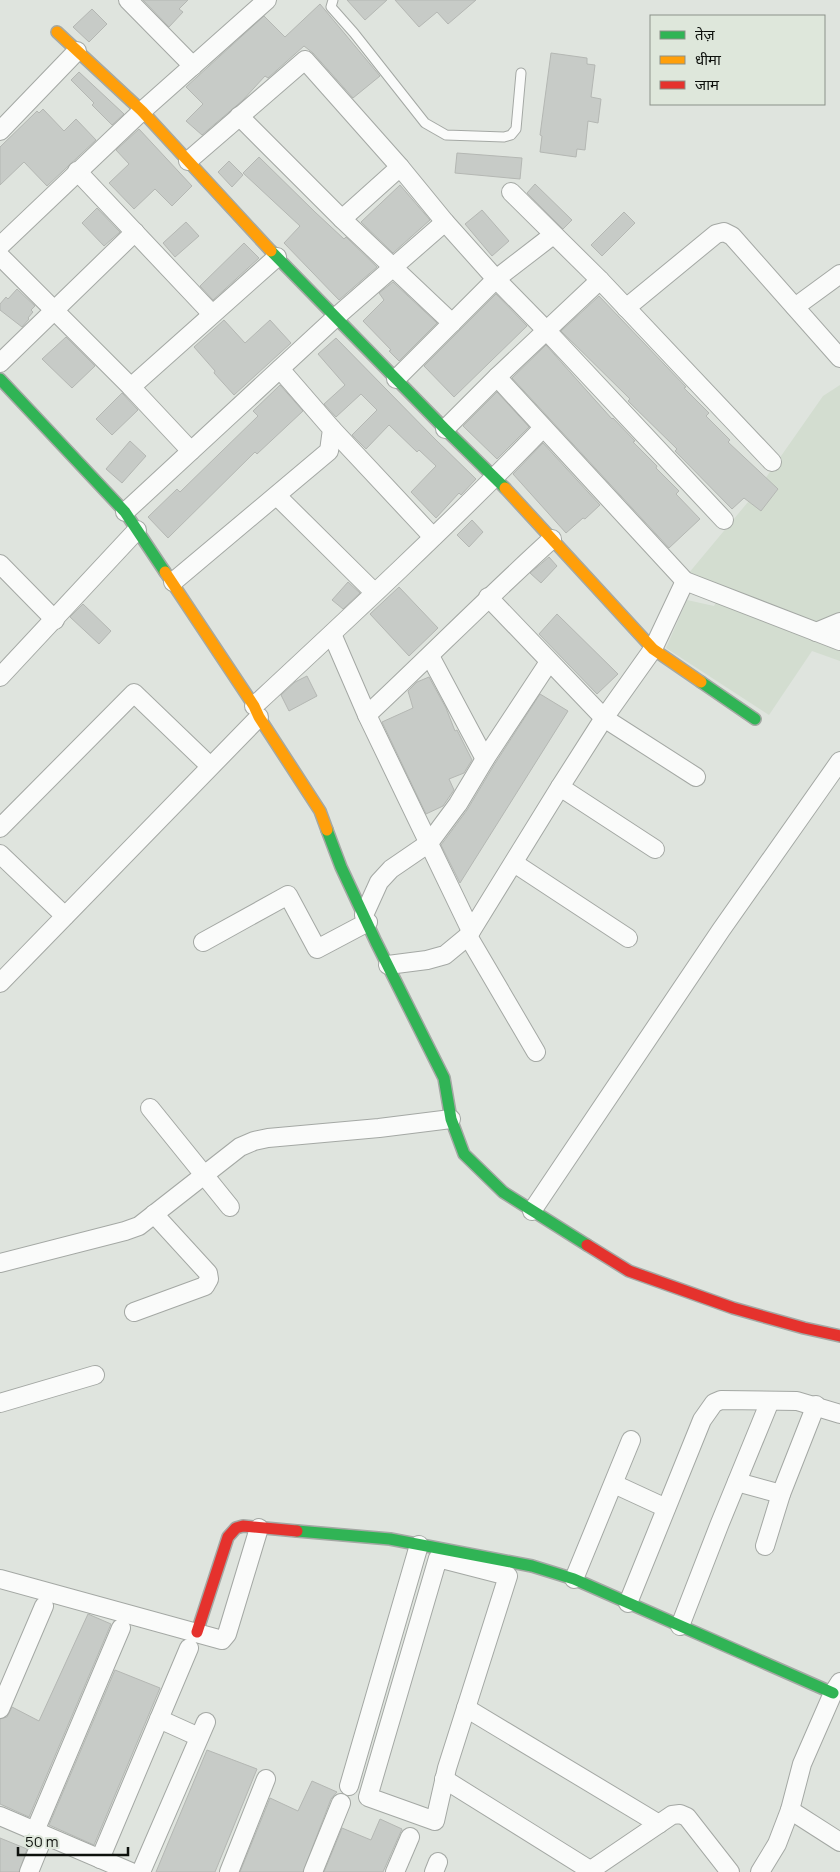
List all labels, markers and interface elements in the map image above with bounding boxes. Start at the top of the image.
legend [650,15,825,105]
text: तेज़ [695,24,716,45]
text: धीमा [695,49,722,70]
text: जाम [695,74,720,95]
scale bar [18,1824,128,1856]
text: 50 m [25,1831,59,1852]

